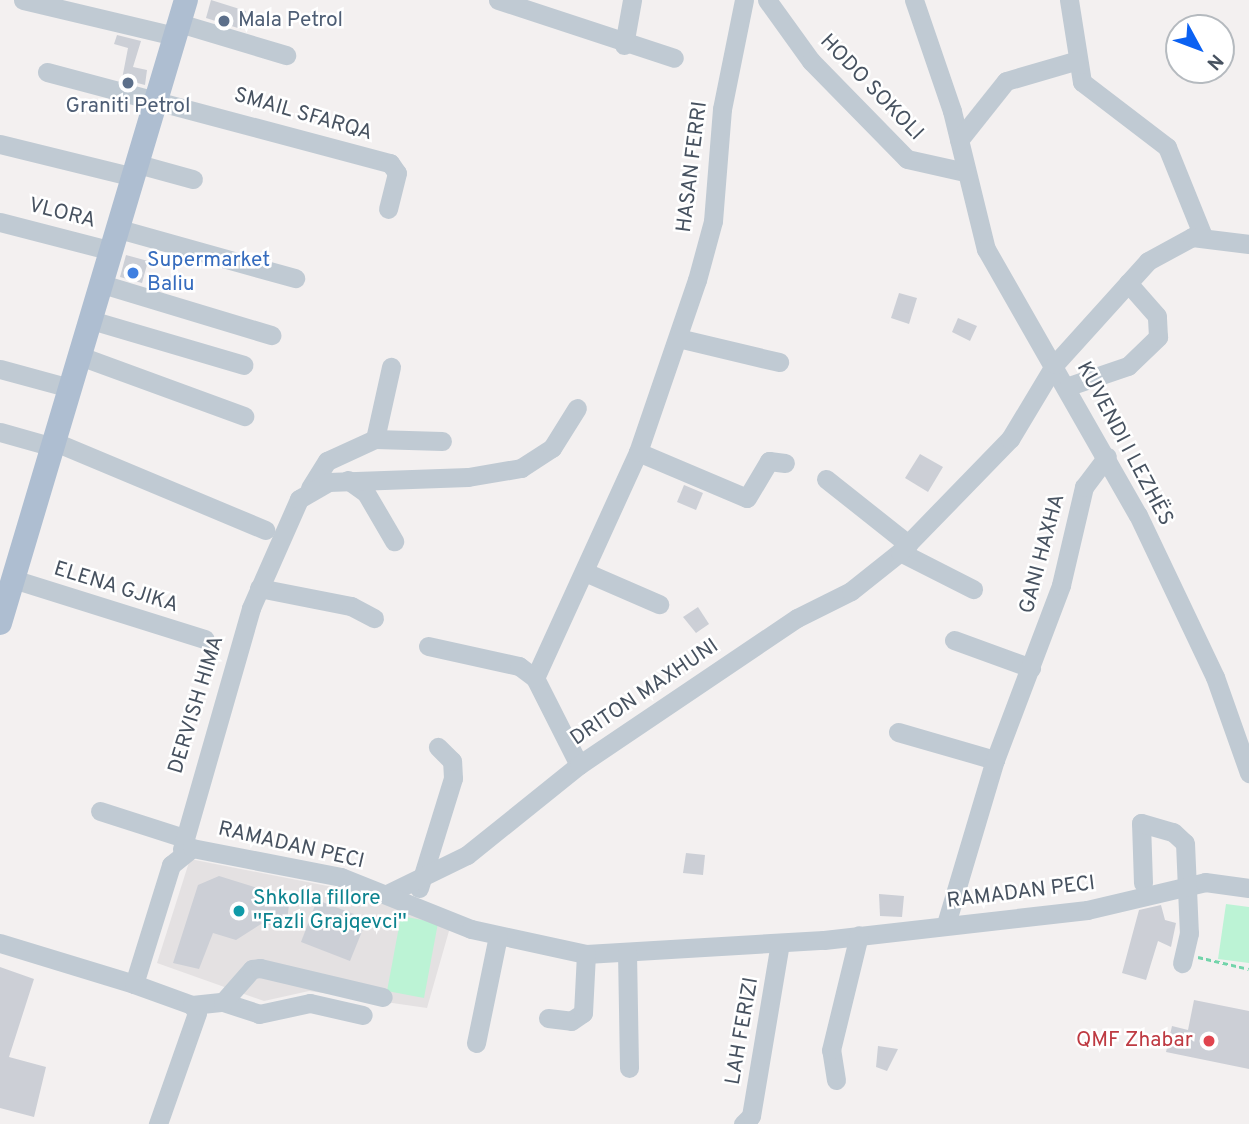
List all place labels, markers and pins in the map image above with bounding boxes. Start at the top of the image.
place label: Mala Petrol [238,8,343,34]
marker: Mala Petrol [216,13,232,29]
marker: Graniti Petrol [120,75,136,91]
place label: Graniti Petrol [66,94,190,120]
place label: Supermarket Baliu [147,248,270,298]
marker: Supermarket Baliu [125,265,141,281]
place label: Shkolla fillore ''Fazli Grajqevci'' [253,886,407,936]
marker: Shkolla fillore ''Fazli Grajqevci'' [231,903,247,919]
place label: QMF Zhabar [1076,1028,1193,1054]
marker: QMF Zhabar [1199,1031,1219,1051]

